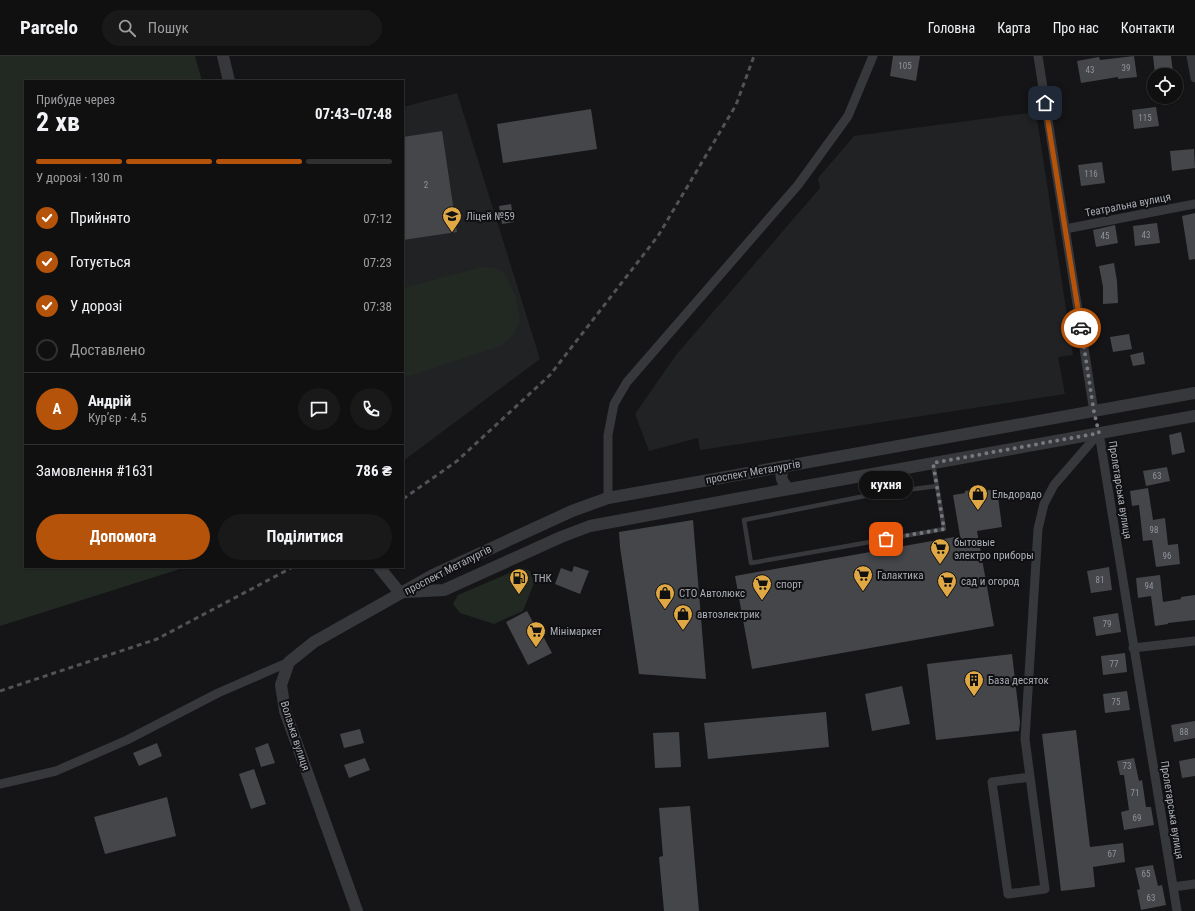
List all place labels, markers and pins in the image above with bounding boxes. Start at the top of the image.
pin [1028,86,1062,120]
school or university icon: Ліцей №59 [441,205,463,233]
place label: Ліцей №59 [466,210,515,223]
callout: кухня [859,471,913,499]
shop icon: Ельдорадо [967,483,989,511]
place label: Ельдорадо [992,488,1042,501]
pin [869,522,903,556]
place label: бытовые электро приборы [954,536,1034,562]
supermarket icon: бытовые электро приборы [929,537,951,565]
supermarket icon: Галактика [852,564,874,592]
fuel station icon: ТНК [508,567,530,595]
place label: Галактика [877,569,924,582]
supermarket icon: сад и огород [936,570,958,598]
place label: ТНК [533,572,553,585]
supermarket icon: спорт [751,573,773,601]
place label: сад и огород [961,575,1019,588]
place label: спорт [776,578,802,591]
shop icon: СТО Автолюкс [654,582,676,610]
place label: СТО Автолюкс [679,587,745,600]
shop icon: автоэлектрик [672,603,694,631]
place label: автоэлектрик [697,608,761,621]
supermarket icon: Мінімаркет [525,620,547,648]
place label: Мінімаркет [550,625,602,638]
building icon: База десяток [963,669,985,697]
place label: База десяток [988,674,1049,687]

